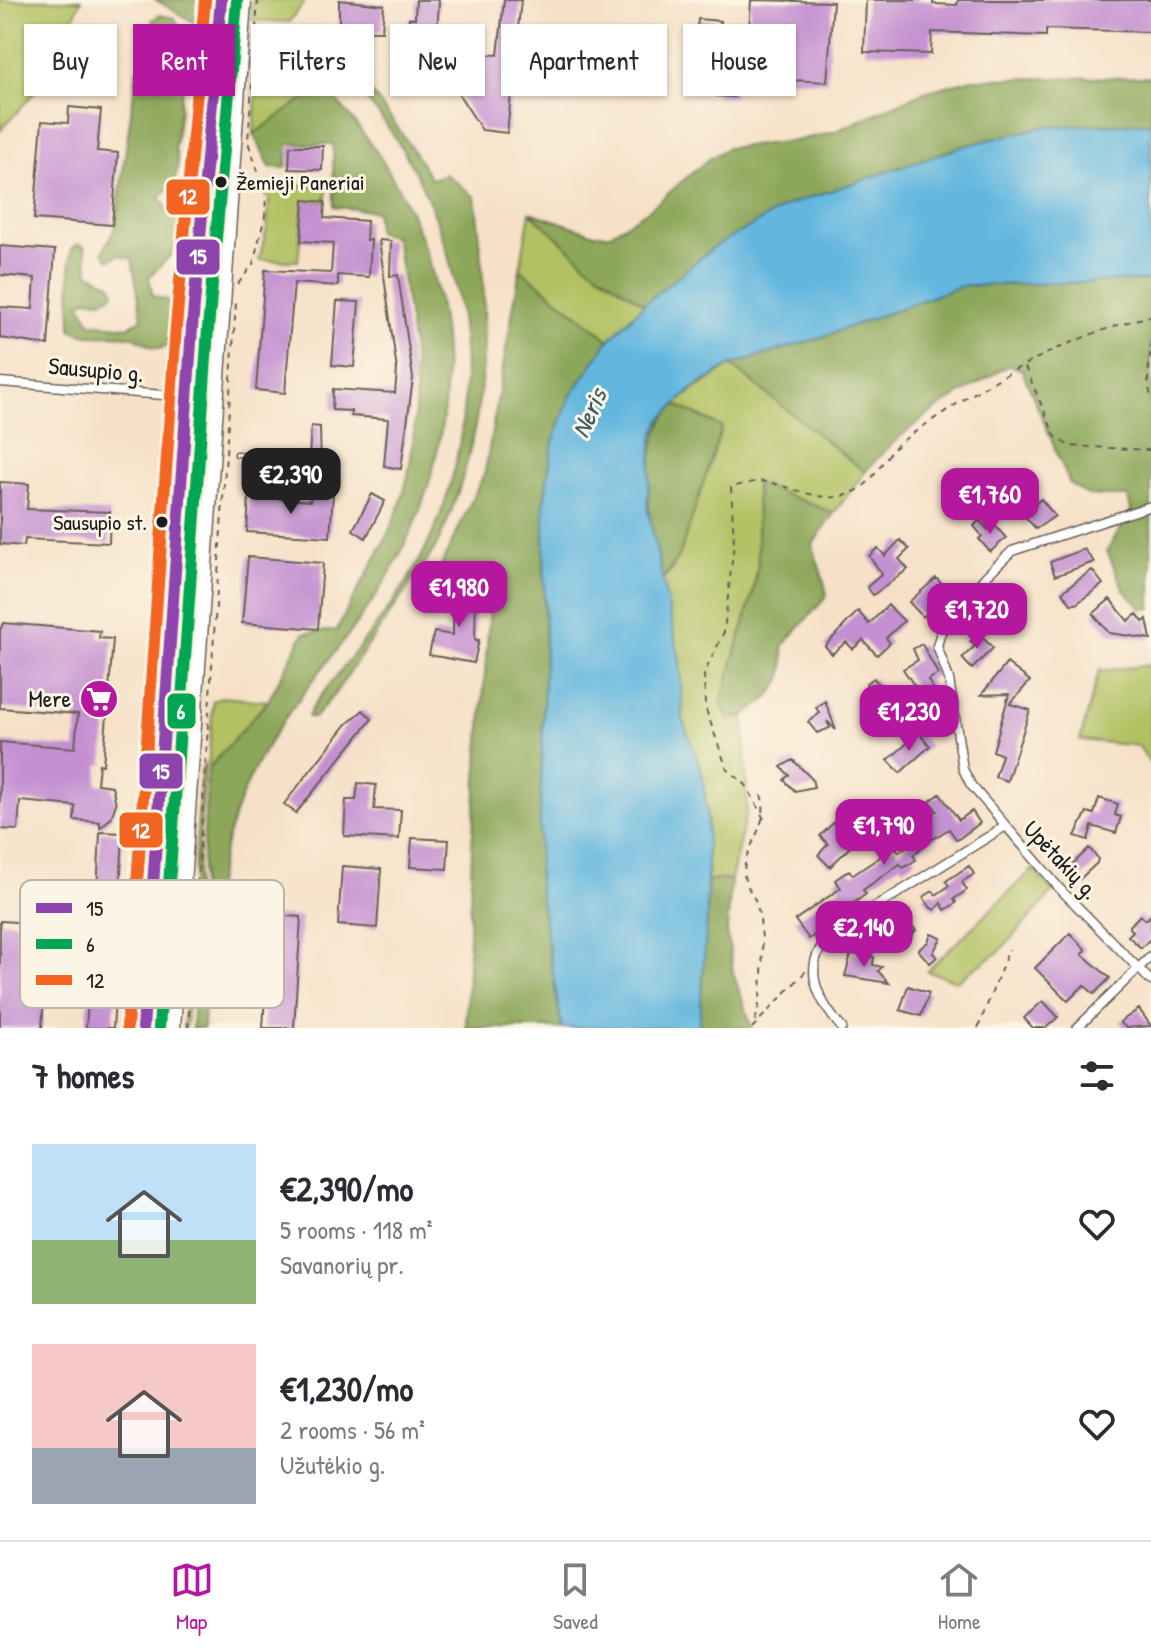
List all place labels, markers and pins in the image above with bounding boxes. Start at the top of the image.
place label: Žemieji Paneriai [236,167,365,197]
marker: Žemieji Paneriai [213,174,229,190]
pin: €2,390 [226,448,356,516]
pin: €1,760 [925,468,1055,536]
place label: Sausupio st. [53,507,147,537]
marker: Sausupio st. [154,514,170,530]
pin: €1,980 [394,561,524,629]
pin: €1,720 [912,583,1042,651]
supermarket icon: Mere [78,678,120,720]
place label: Mere [28,682,71,714]
pin: €1,230 [844,685,974,753]
pin: €1,790 [819,799,949,867]
pin: €2,140 [799,901,929,969]

